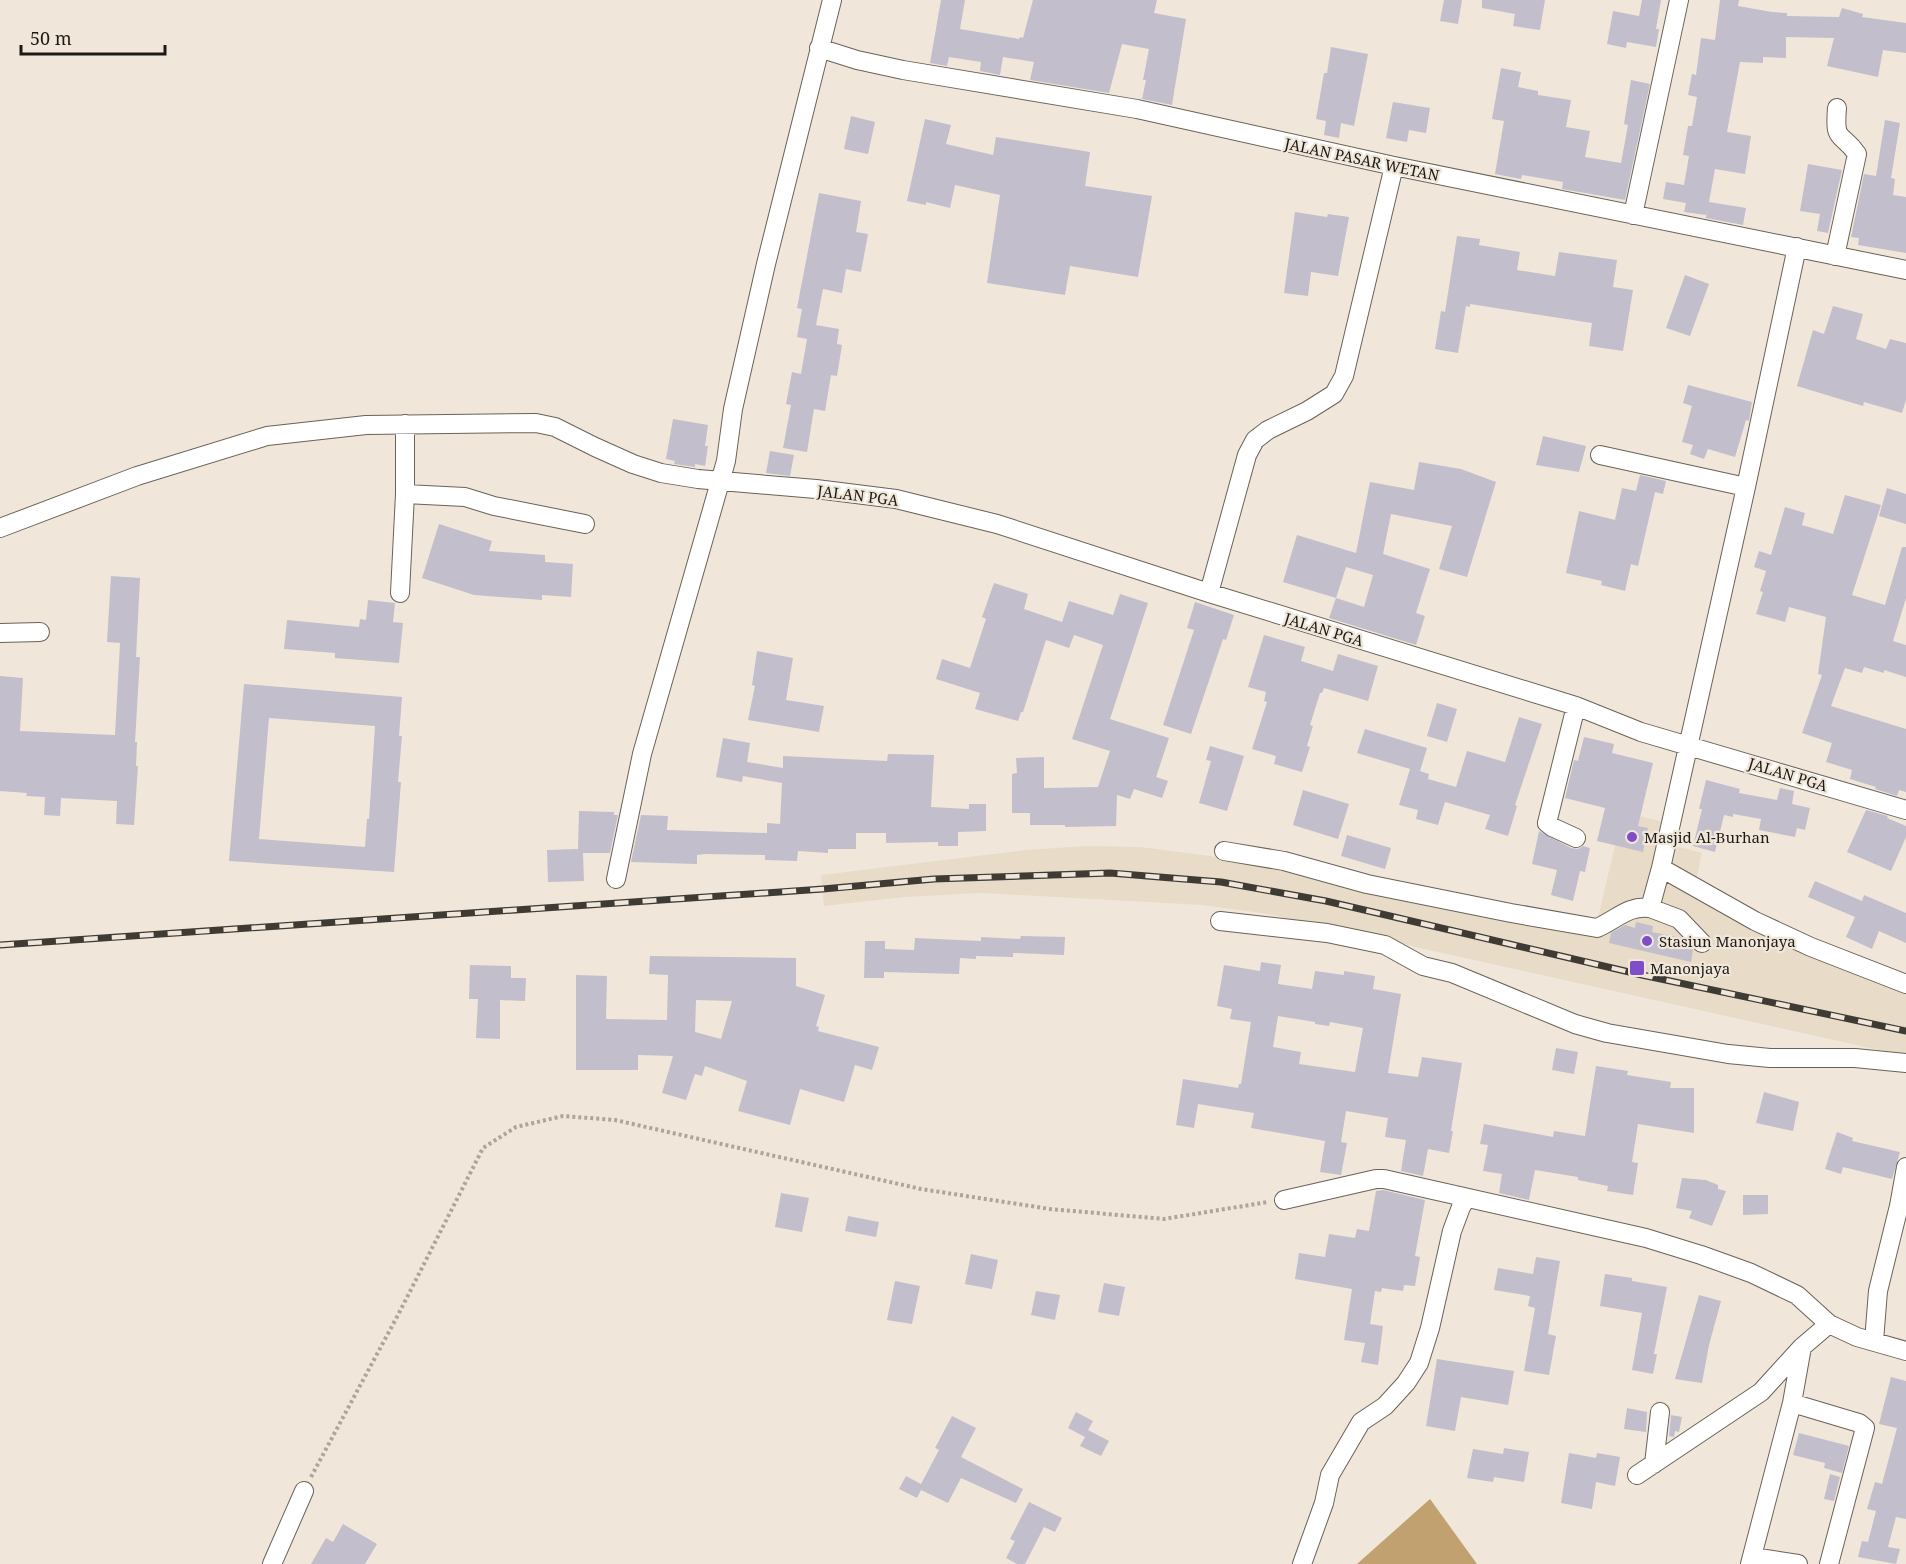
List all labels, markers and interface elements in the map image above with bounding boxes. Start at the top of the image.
scale bar [21,18,165,56]
text: 50 m [30,26,72,50]
street label: JALAN PASAR WETAN [1282,133,1442,185]
street label: JALAN PGA [815,480,900,510]
street label: JALAN PGA [1281,607,1366,651]
street label: JALAN PGA [1745,752,1830,796]
place label: Masjid Al-Burhan [1644,827,1770,847]
marker: Masjid Al-Burhan [1625,830,1639,844]
place label: Stasiun Manonjaya [1659,931,1796,951]
marker: Stasiun Manonjaya [1640,934,1654,948]
place label: Manonjaya [1650,958,1730,978]
marker: Manonjaya [1628,959,1646,977]

